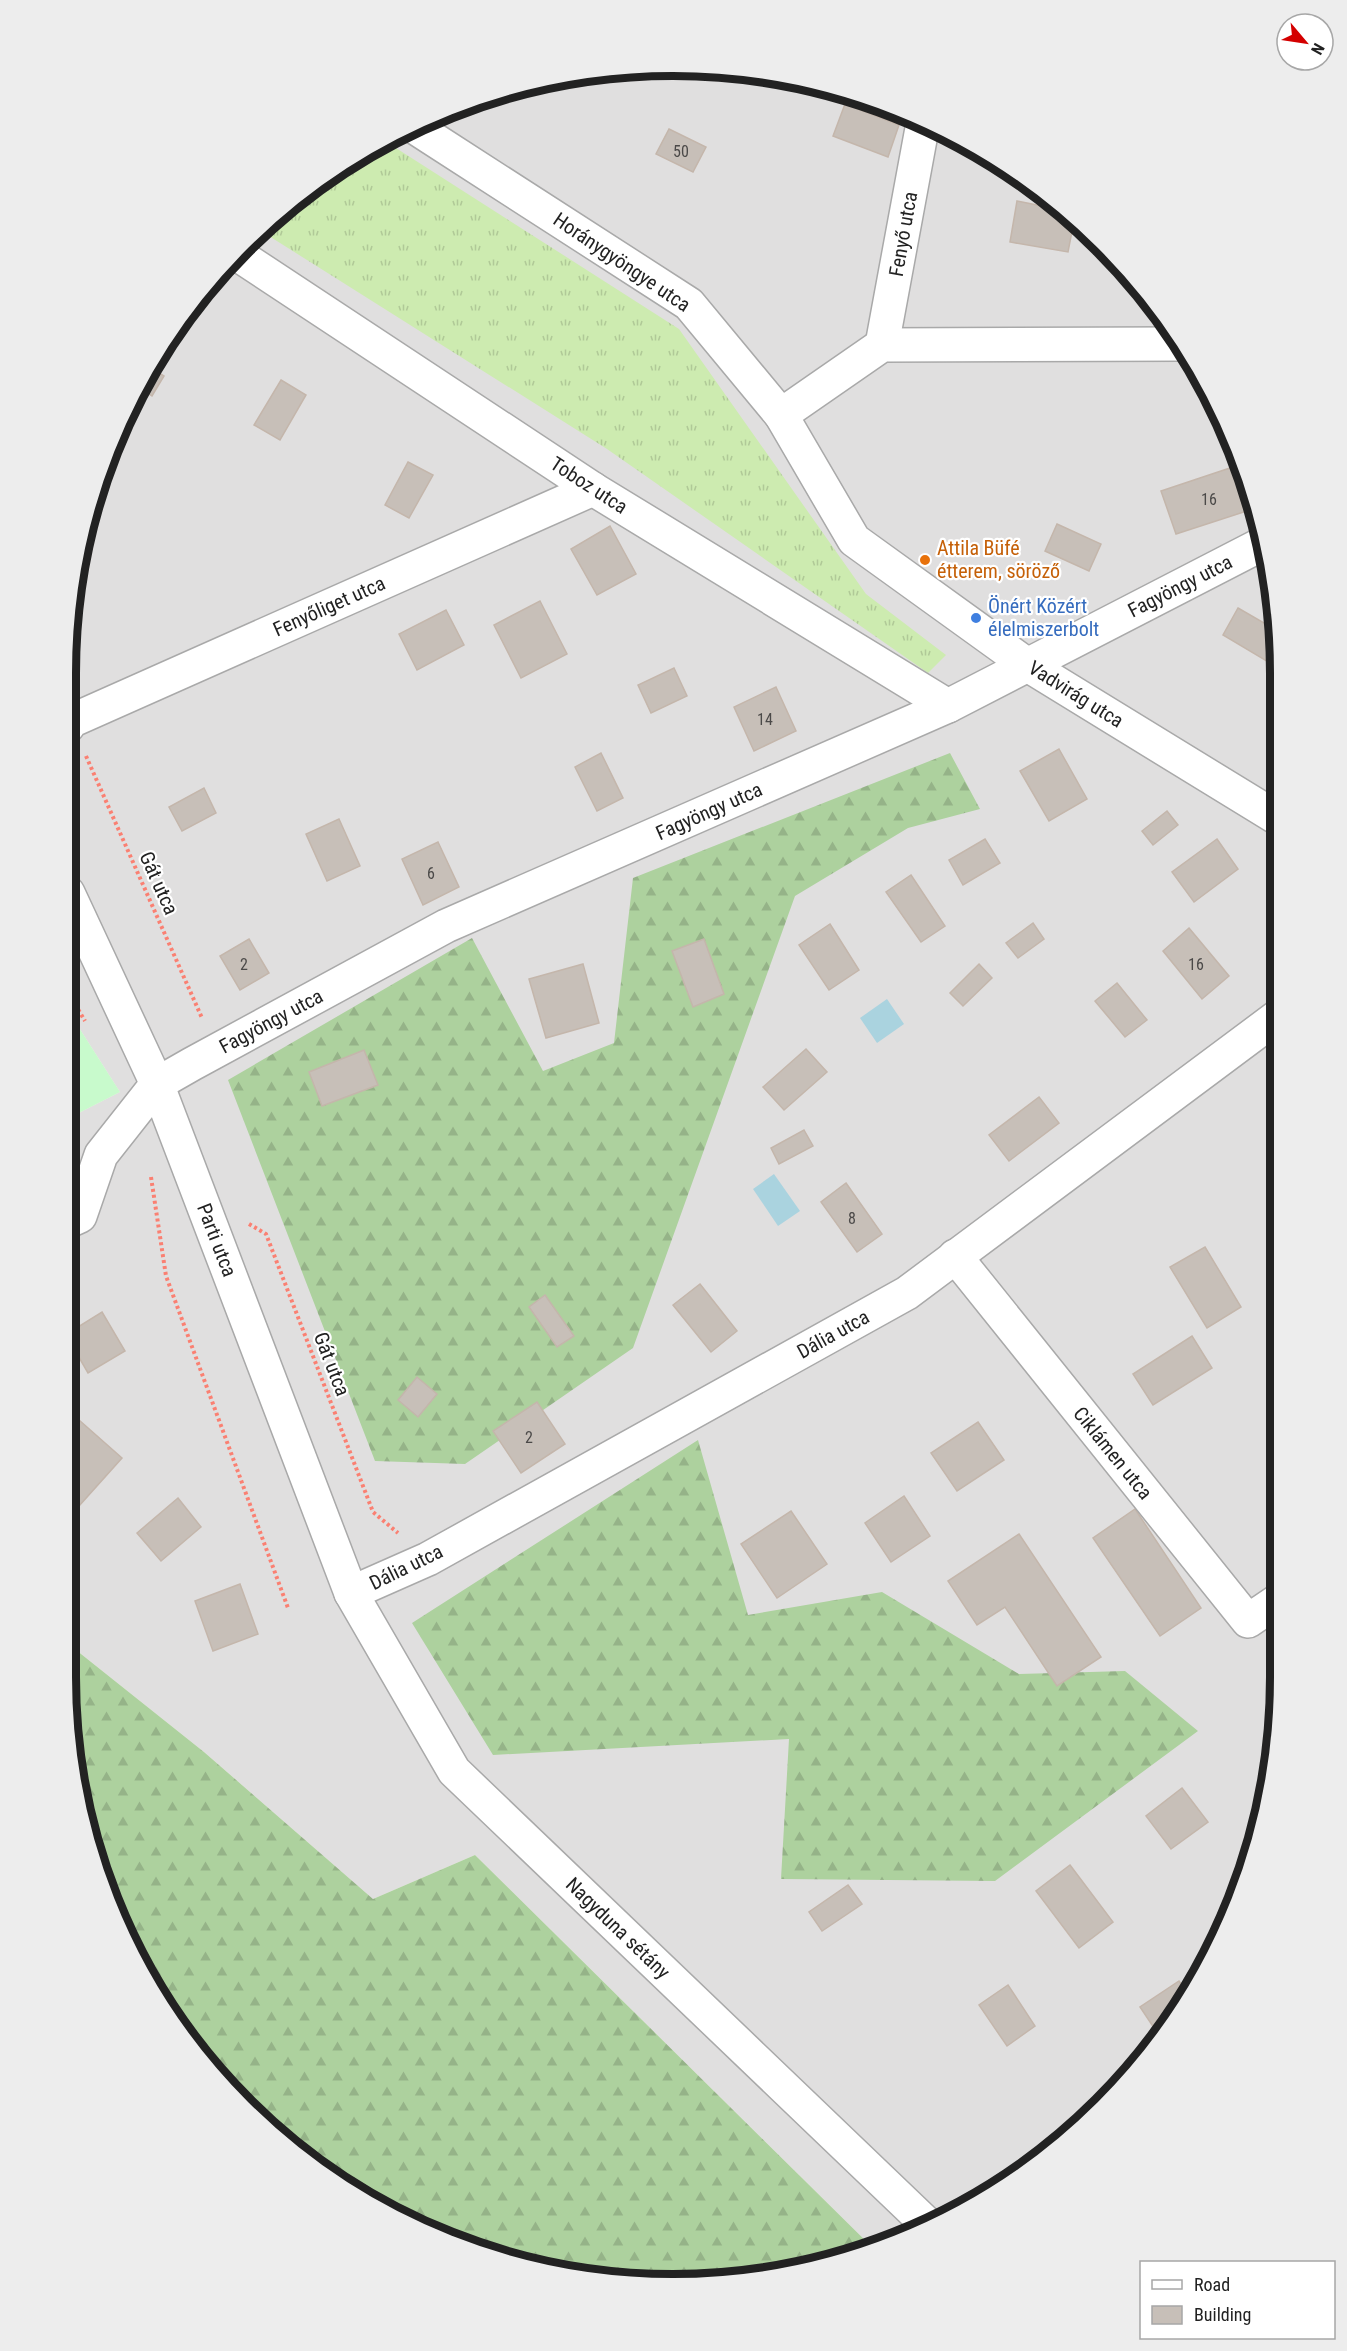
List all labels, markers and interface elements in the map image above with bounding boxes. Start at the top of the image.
north arrow [1275,12,1335,72]
text: N [1307,40,1328,58]
house number: 50 [673,142,689,161]
street label: Fenyő utca [884,190,922,278]
street label: Horánygyöngye utca [549,207,695,317]
street label: Toboz utca [546,451,632,519]
house number: 16 [1201,490,1217,509]
place label: Attila Büfé étterem, söröző [937,536,1060,583]
street label: Fagyöngy utca [1124,549,1236,623]
marker: Attila Büfé étterem, söröző [918,553,932,567]
street label: Fenyőliget utca [269,571,389,641]
place label: Önért Közért élelmiszerbolt [988,594,1099,641]
marker: Önért Közért élelmiszerbolt [969,611,983,625]
street label: Vadvirág utca [1024,655,1128,733]
house number: 14 [757,710,773,729]
street label: Fagyöngy utca [652,777,766,845]
street label: Gát utca [135,848,183,918]
house number: 6 [427,864,435,883]
house number: 2 [240,955,248,974]
house number: 16 [1188,955,1204,974]
street label: Fagyöngy utca [215,984,327,1058]
street label: Parti utca [192,1200,242,1280]
house number: 8 [848,1209,856,1228]
street label: Dália utca [793,1304,873,1364]
street label: Gát utca [309,1329,355,1399]
street label: Ciklámen utca [1068,1402,1158,1504]
house number: 2 [525,1428,533,1447]
street label: Dália utca [365,1539,447,1595]
street label: Nagyduna sétány [561,1872,675,1984]
legend [1140,2261,1335,2339]
text: Road [1194,2274,1230,2295]
text: Building [1194,2304,1251,2325]

